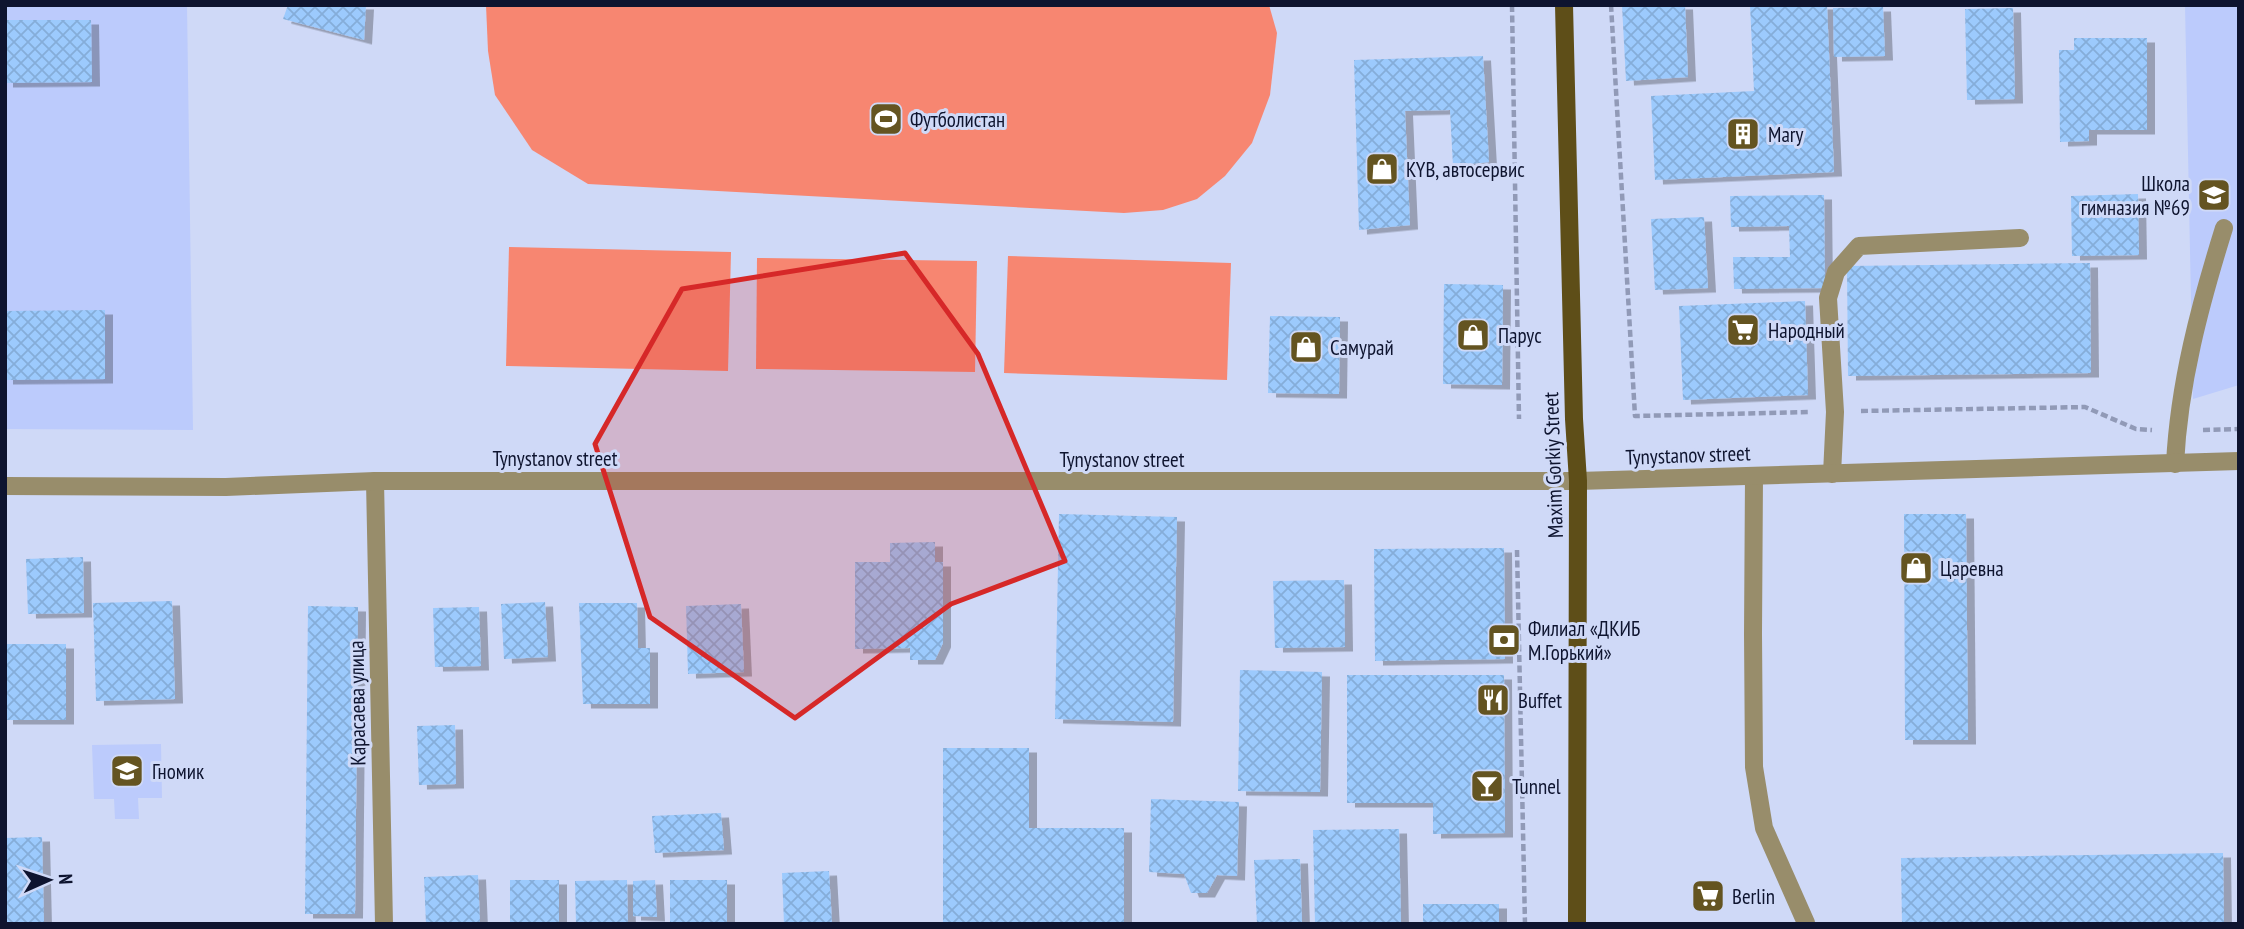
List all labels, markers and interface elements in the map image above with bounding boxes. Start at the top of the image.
sports icon: Футболистан [867,100,905,138]
place label: Футболистан [910,106,1005,133]
building icon: Mary [1724,115,1762,153]
place label: Mary [1768,121,1804,148]
shop icon: KYB, автосервис [1363,150,1401,188]
place label: KYB, автосервис [1406,156,1525,183]
place label: Школа гимназия №69 [2081,170,2190,221]
school or university icon: Школа гимназия №69 [2195,176,2233,214]
supermarket icon: Народный [1724,311,1762,349]
shop icon: Парус [1454,316,1492,354]
place label: Народный [1768,317,1845,344]
place label: Парус [1498,322,1542,349]
shop icon: Самурай [1287,328,1325,366]
place label: Самурай [1330,334,1394,361]
street label: Maxim Gorkiy Street [1537,391,1569,539]
street label: Tynystanov street [1625,439,1751,471]
street label: Tynystanov street [492,445,618,472]
street label: Tynystanov street [1059,446,1185,473]
shop icon: Царевна [1897,549,1935,587]
place label: Царевна [1940,555,2004,582]
place label: Филиал «ДКИБ М.Горький» [1528,615,1640,666]
bank icon: Филиал «ДКИБ М.Горький» [1485,621,1523,659]
street label: Карасаева улица [342,640,372,766]
restaurant icon: Buffet [1474,681,1512,719]
place label: Buffet [1518,687,1562,714]
school or university icon: Гномик [108,752,146,790]
place label: Гномик [152,758,204,785]
bar icon: Tunnel [1468,767,1506,805]
place label: Tunnel [1512,773,1561,800]
north arrow [14,845,84,915]
text: N [54,873,78,885]
supermarket icon: Berlin [1689,877,1727,915]
place label: Berlin [1732,883,1775,910]

